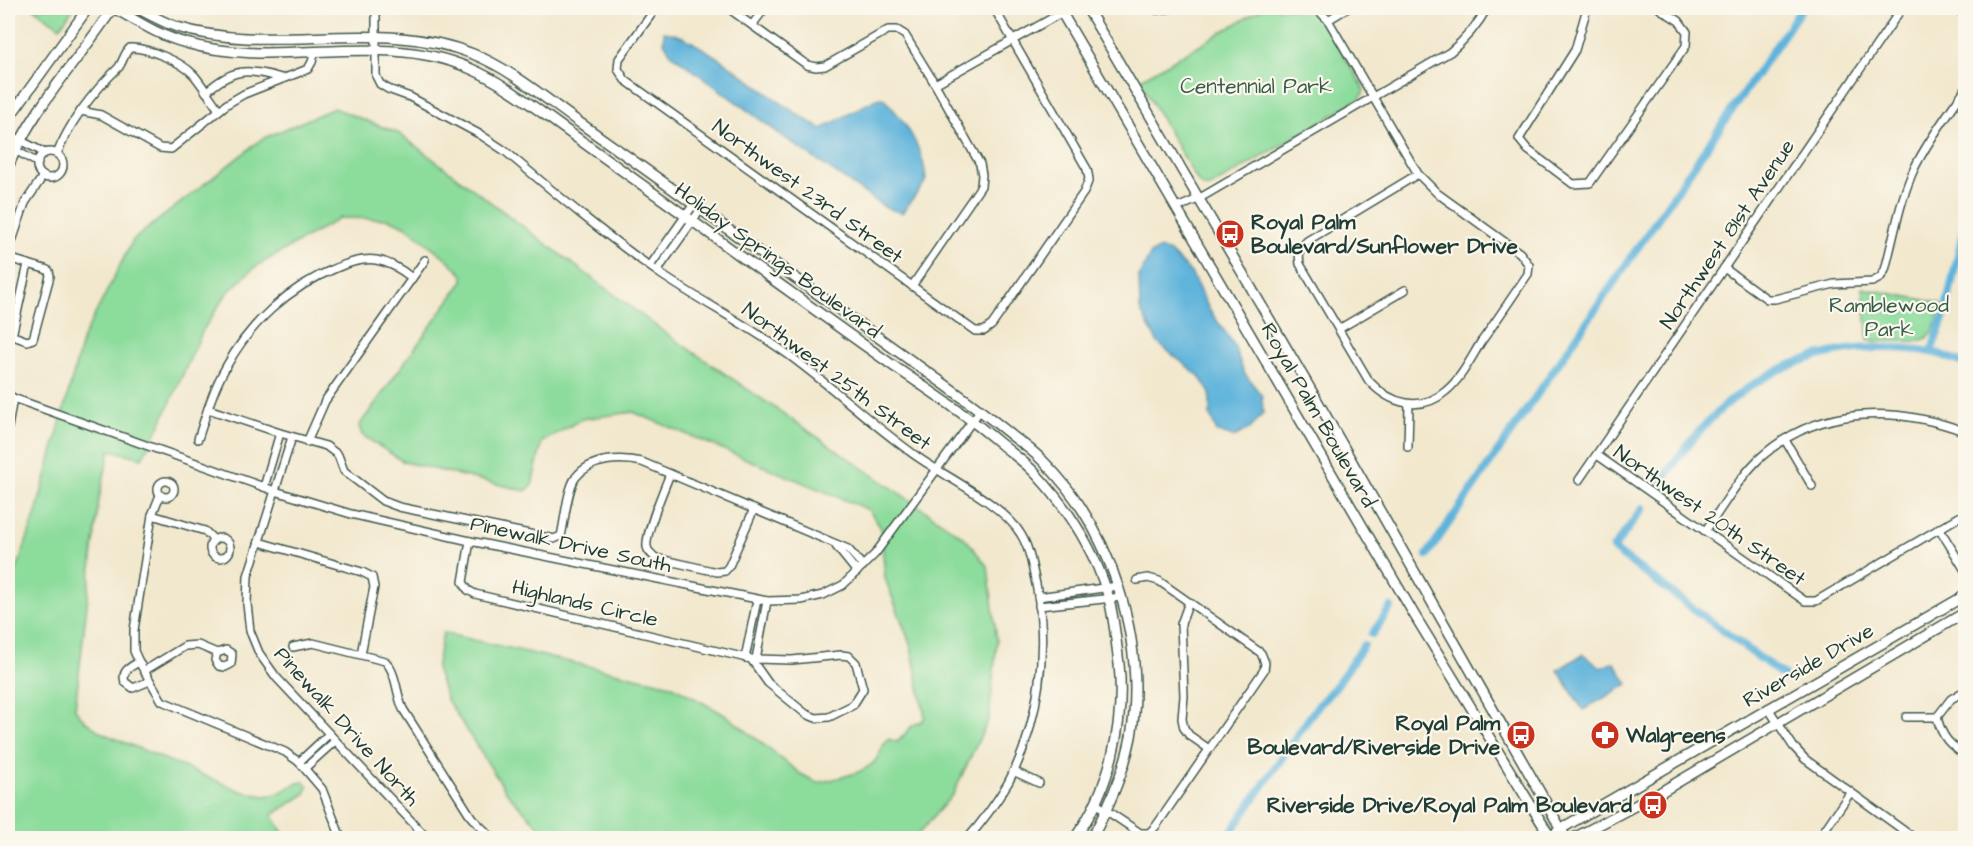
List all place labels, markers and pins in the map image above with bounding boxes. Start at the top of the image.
place label: Royal Palm Boulevard/Sunflower Drive [1251,208,1518,261]
bus stop icon: Royal Palm Boulevard/Sunflower Drive [1214,218,1246,250]
place label: Royal Palm Boulevard/Riverside Drive [1248,709,1501,762]
bus stop icon: Royal Palm Boulevard/Riverside Drive [1505,719,1537,751]
pharmacy icon: Walgreens [1589,719,1621,751]
place label: Walgreens [1625,721,1726,752]
bus stop icon: Riverside Drive/Royal Palm Boulevard [1637,789,1669,821]
place label: Riverside Drive/Royal Palm Boulevard [1267,791,1632,823]

